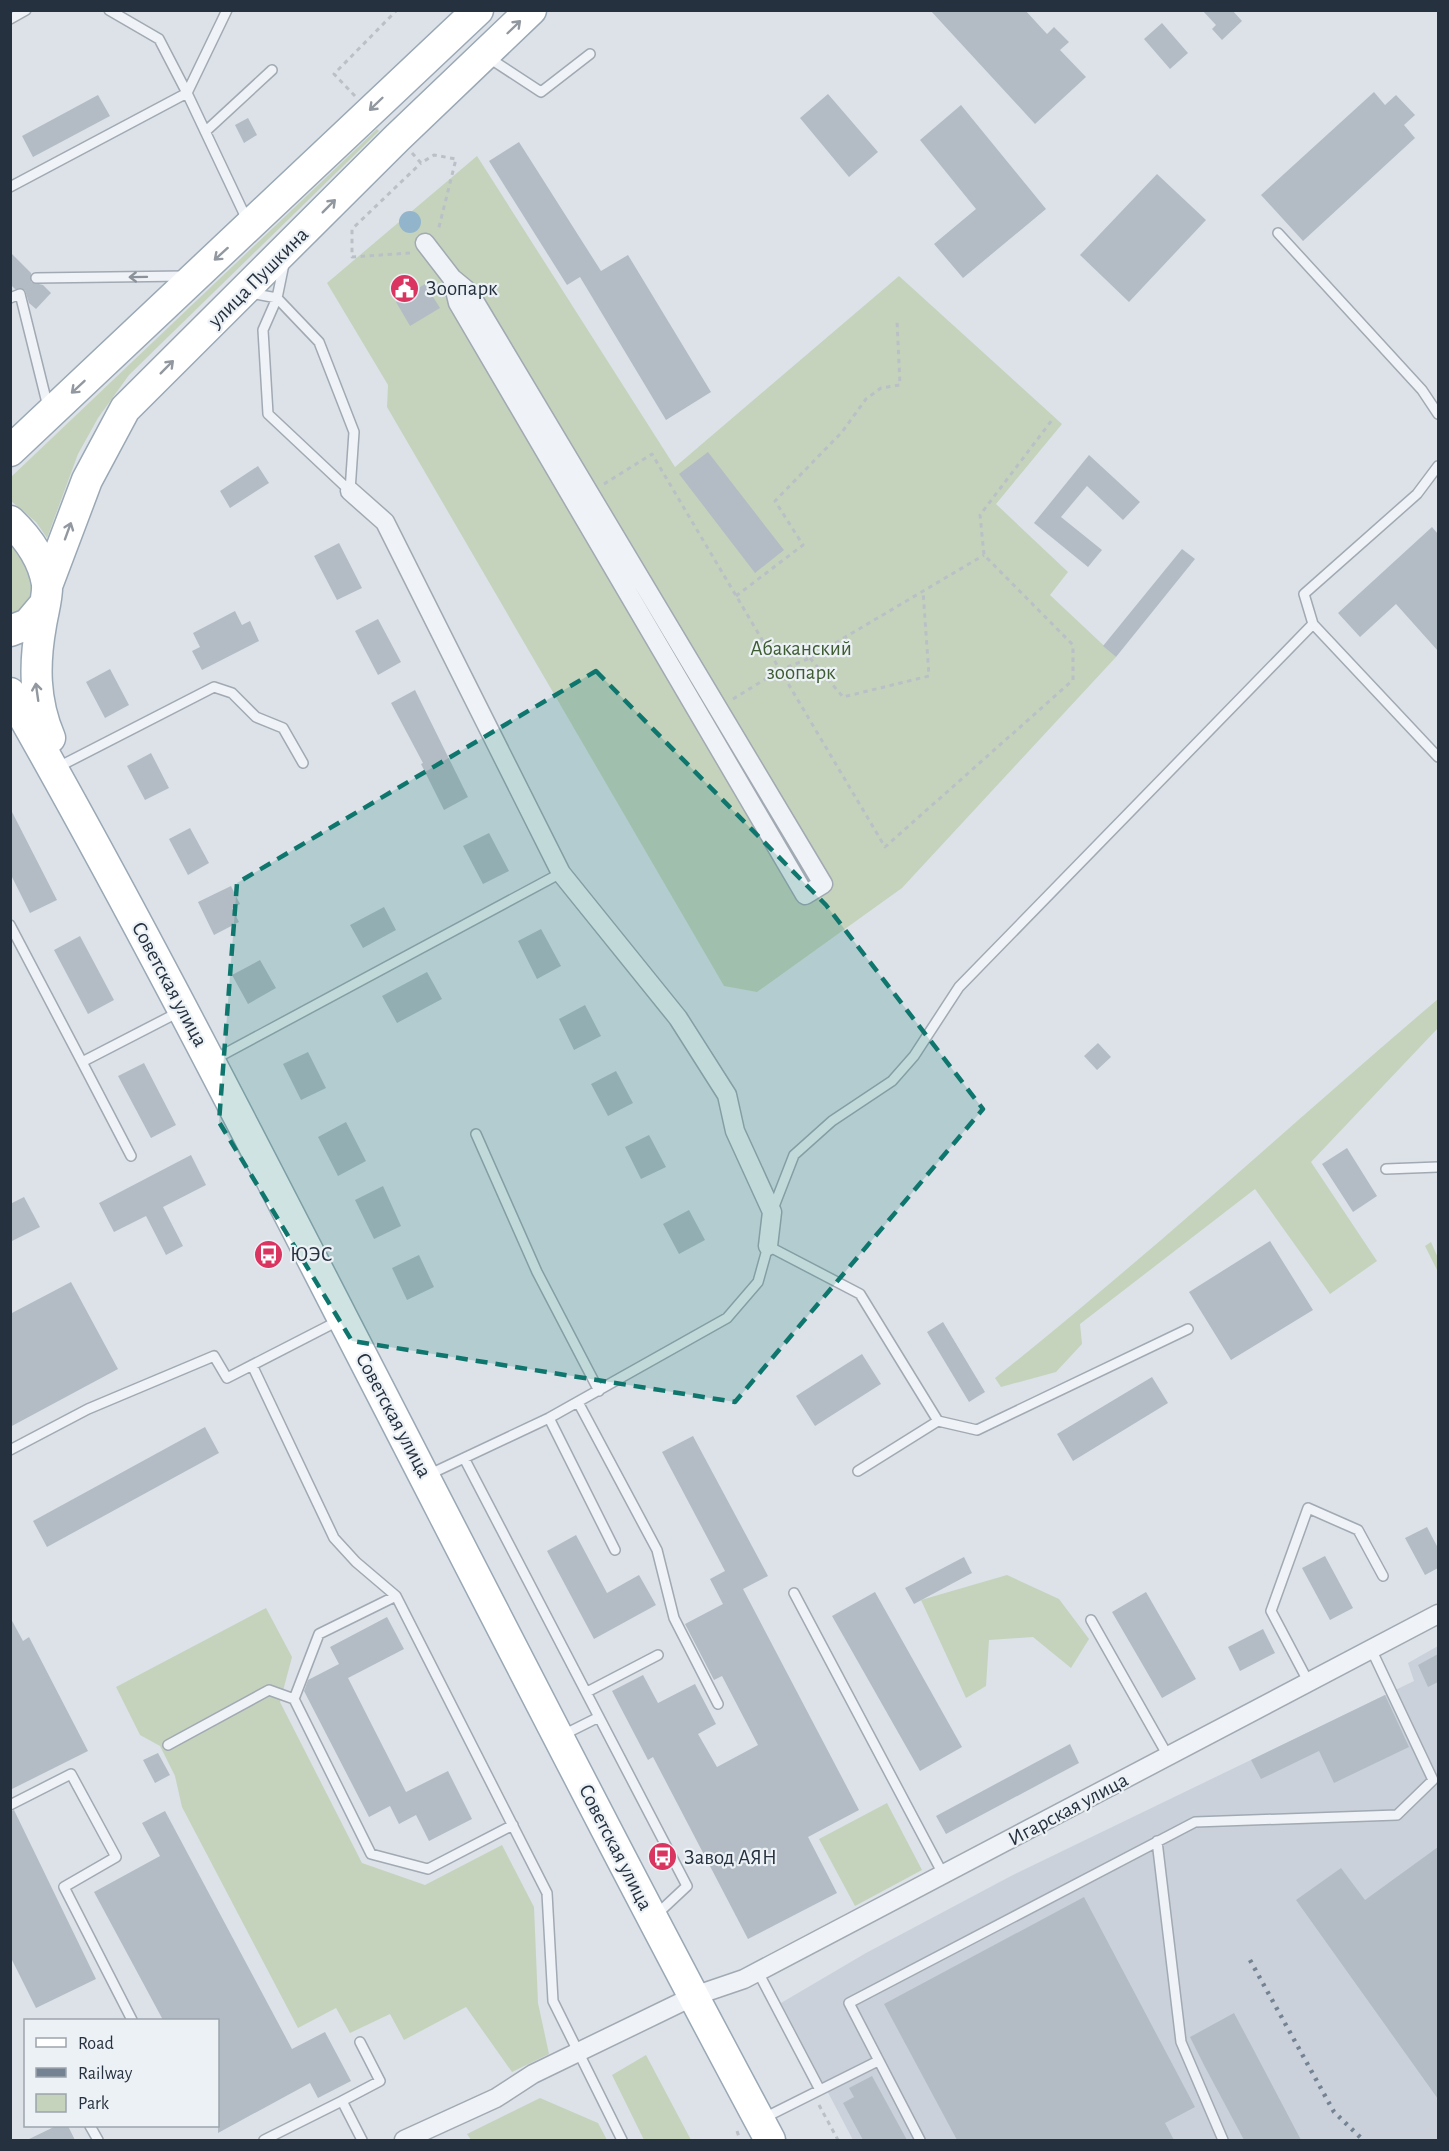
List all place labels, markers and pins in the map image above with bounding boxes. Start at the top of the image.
public building icon: Зоопарк [389,272,421,304]
place label: Зоопарк [426,278,498,299]
bus stop icon: ЮЭС [253,1238,285,1270]
place label: ЮЭС [290,1244,332,1265]
bus stop icon: Завод АЯН [647,1841,679,1873]
place label: Завод АЯН [684,1847,777,1868]

